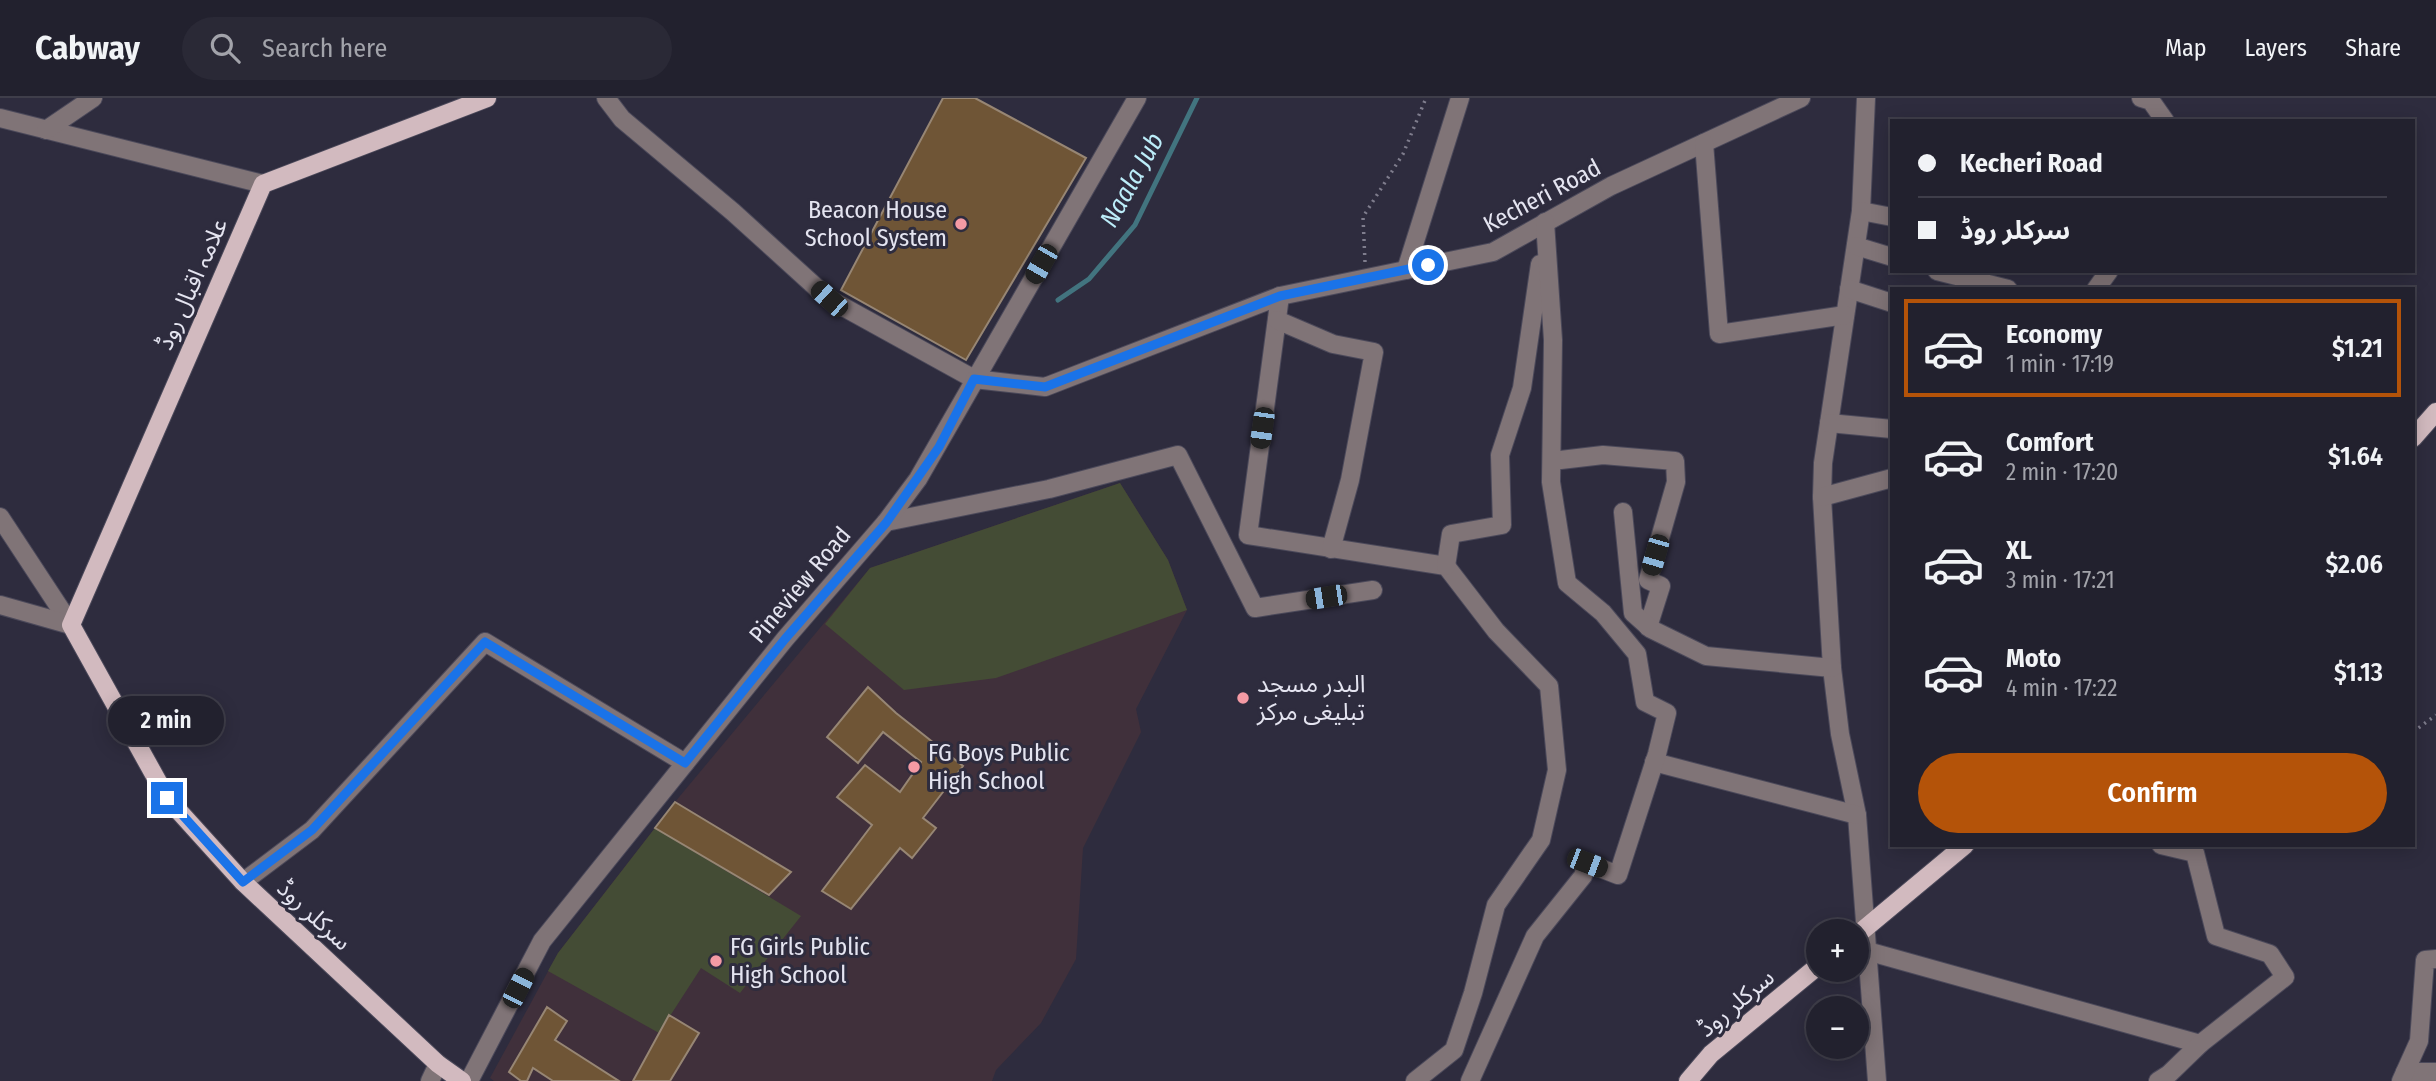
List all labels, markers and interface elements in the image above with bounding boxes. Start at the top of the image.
search box [182,17,672,80]
text: Cabway [35,28,140,68]
icon: search [206,29,244,67]
text: Search here [262,33,387,64]
text: Map [2165,34,2207,62]
text: Layers [2245,34,2307,62]
text: Share [2345,34,2401,62]
water label: Naala Jub [1093,127,1171,233]
text: Kecheri Road [1960,148,2103,179]
street label: Kecheri Road [1479,153,1605,239]
place label: Beacon House School System [805,196,947,252]
street label: علامہ اقبال روڈ [151,214,233,354]
text: سرکلر روڈ [1960,215,2070,246]
marker: Beacon House School System [953,216,969,232]
car [1022,241,1061,287]
route start [1412,249,1444,281]
car [807,277,852,321]
icon: car [1922,317,1985,380]
text: Economy [2006,319,2102,350]
text: $1.21 [2332,333,2383,364]
text: 1 min · 17:19 [2006,350,2114,378]
car [1249,406,1276,450]
icon: car [1922,425,1985,488]
text: Comfort [2006,427,2094,458]
text: $1.64 [2328,441,2383,472]
text: 2 min · 17:20 [2006,458,2118,486]
street label: Pineview Road [743,521,857,649]
car [1640,532,1671,578]
icon: car [1922,533,1985,596]
text: XL [2006,535,2032,566]
text: $2.06 [2325,549,2383,580]
text: 3 min · 17:21 [2006,566,2115,594]
car [1304,583,1349,611]
icon: car [1922,641,1985,704]
text: Moto [2006,643,2061,674]
text: $1.13 [2334,657,2383,688]
place label: البدر مسجد تبلیغی مرکز [1256,670,1365,726]
text: 4 min · 17:22 [2006,674,2117,702]
marker: البدر مسجد تبلیغی مرکز [1235,690,1251,706]
callout: 2 min [109,696,225,746]
text: 2 min [140,706,192,734]
place label: FG Boys Public High School [928,739,1070,795]
button: Confirm [1918,753,2387,833]
marker: FG Boys Public High School [906,759,922,775]
route end [151,782,183,814]
car [1564,846,1611,880]
street label: سرکلر روڈ [271,874,357,956]
map controls [1806,919,1869,1059]
button: + [1806,919,1869,982]
place label: FG Girls Public High School [730,933,870,989]
marker: FG Girls Public High School [708,953,724,969]
street label: سرکلر روڈ [1692,963,1780,1043]
car [500,965,537,1011]
button: − [1806,996,1869,1059]

